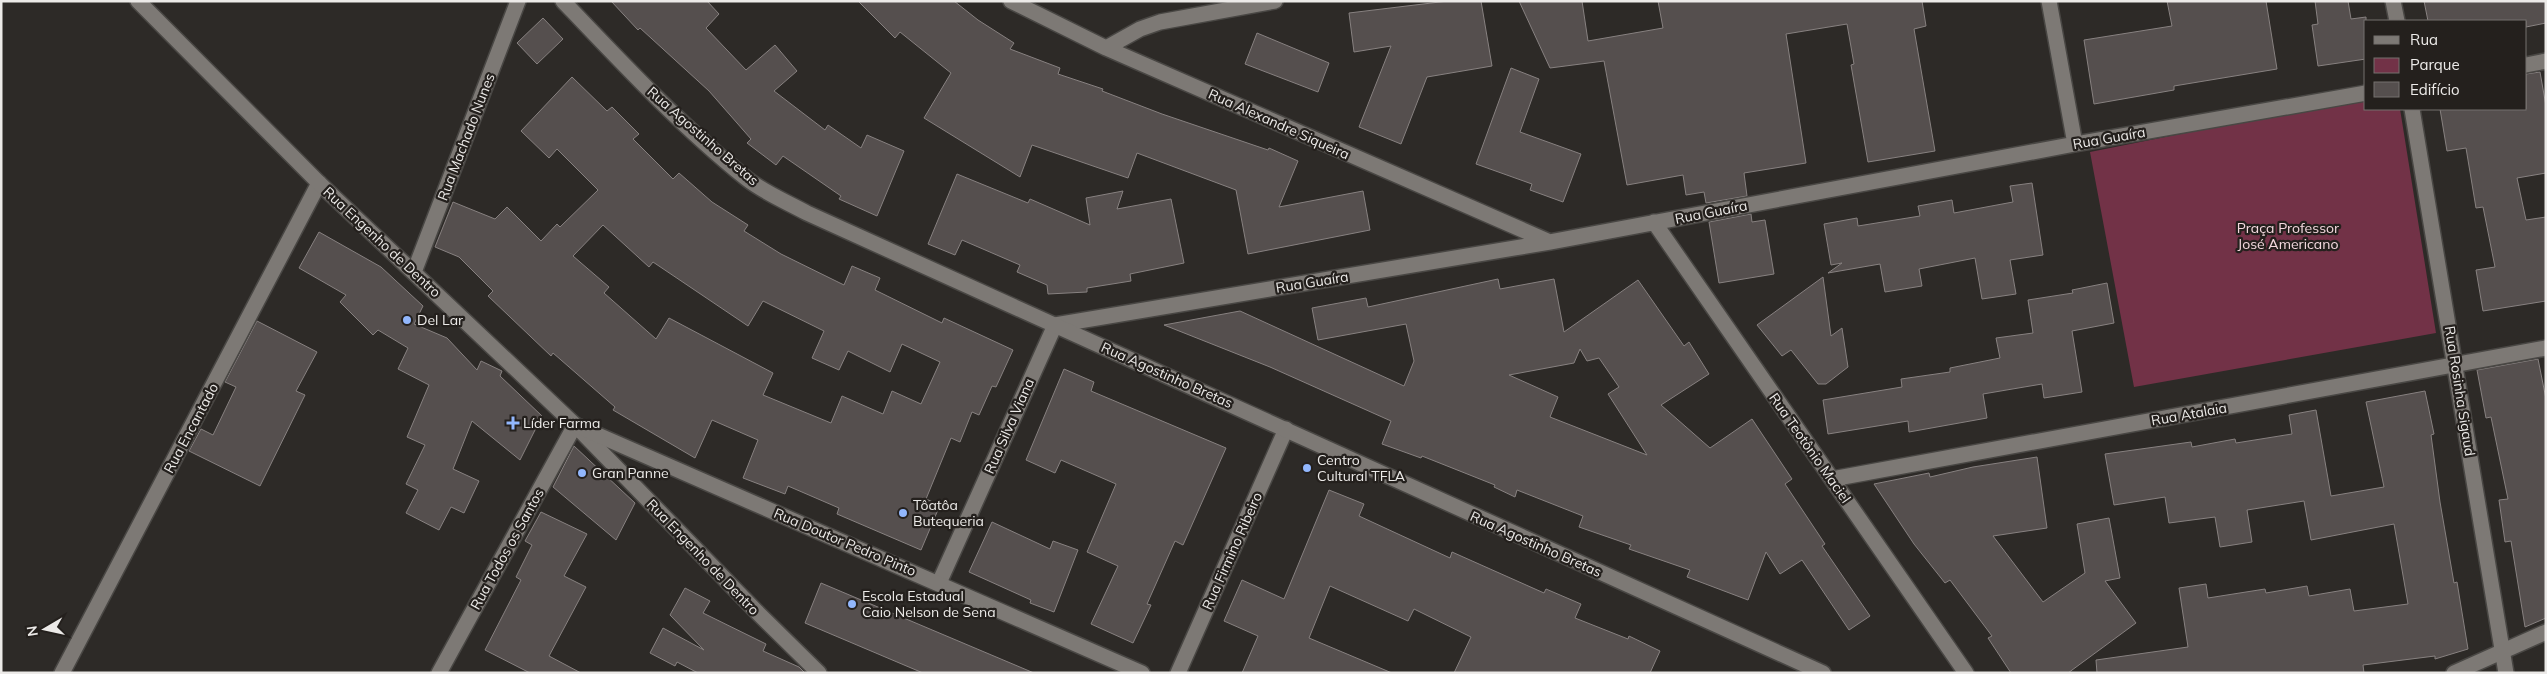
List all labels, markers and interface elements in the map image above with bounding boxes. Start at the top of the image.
legend [2364,20,2527,110]
text: Rua [2410,30,2438,49]
text: Parque [2410,55,2460,74]
street label: Rua Machado Nunes [433,71,499,203]
text: Edifício [2410,80,2460,99]
street label: Rua Agostinho Bretas [644,83,763,189]
street label: Rua Alexandre Siqueira [1206,85,1352,163]
street label: Rua Guaíra [2071,123,2147,153]
street label: Rua Engenho de Dentro [319,183,445,301]
street label: Rua Guaíra [1673,196,1749,228]
park label: Praça Professor José Americano [2237,219,2340,253]
street label: Rua Guaíra [1274,267,1350,297]
place label: Del Lar [417,311,464,329]
marker: Del Lar [401,314,413,326]
street label: Rua Rosinha Sigaud [2441,325,2479,457]
street label: Rua Agostinho Bretas [1098,338,1236,412]
street label: Rua Silva Viana [980,375,1038,477]
street label: Rua Encantado [160,380,222,476]
street label: Rua Teotônio Maciel [1765,389,1855,507]
street label: Rua Atalaia [2150,398,2228,430]
place label: Líder Farma [523,414,600,432]
marker: Líder Farma [507,417,519,429]
place label: Centro Cultural TFLA [1317,451,1406,485]
marker: Centro Cultural TFLA [1301,462,1313,474]
place label: Gran Panne [592,464,669,482]
marker: Gran Panne [576,467,588,479]
street label: Rua Todos os Santos [466,485,548,613]
street label: Rua Firmino Ribeiro [1198,489,1266,613]
street label: Rua Engenho de Dentro [643,495,763,619]
place label: Tôatôa Butequeria [913,496,984,530]
street label: Rua Doutor Pedro Pinto [771,504,919,580]
marker: Tôatôa Butequeria [897,507,909,519]
street label: Rua Agostinho Bretas [1467,507,1605,581]
place label: Escola Estadual Caio Nelson de Sena [862,587,996,621]
marker: Escola Estadual Caio Nelson de Sena [846,598,858,610]
north arrow [20,604,70,654]
text: N [22,624,42,638]

